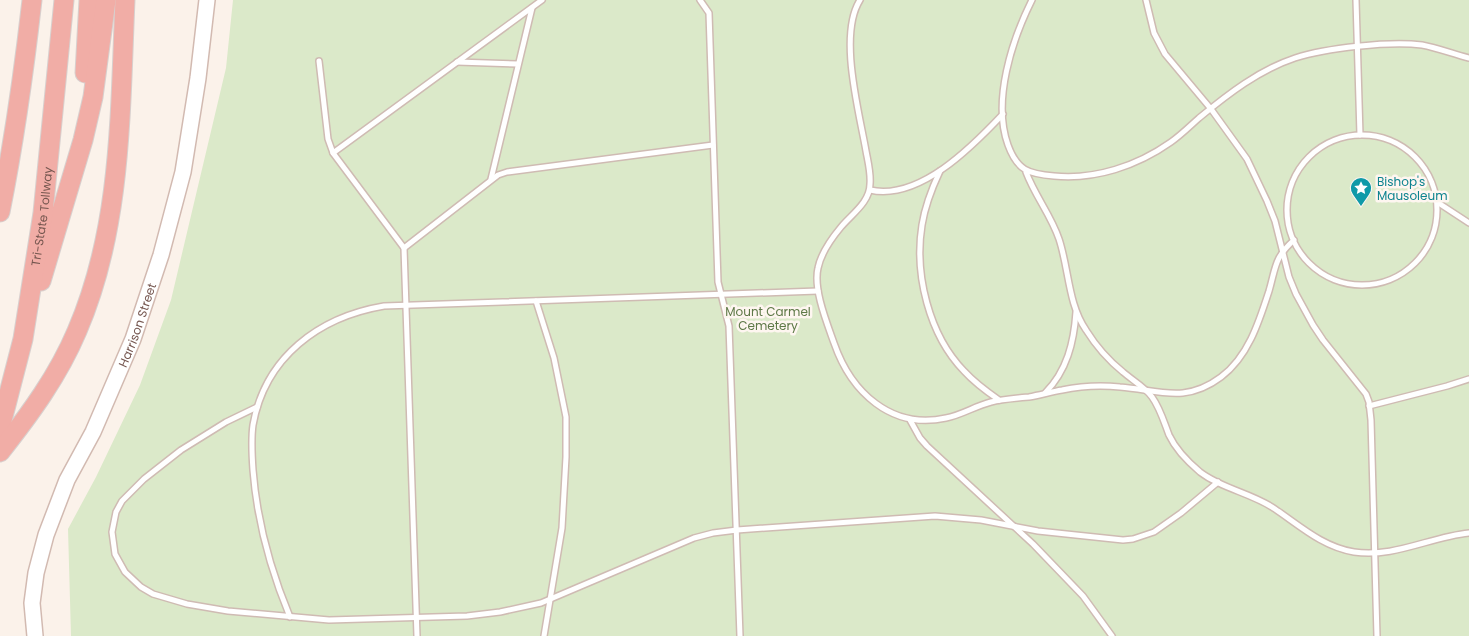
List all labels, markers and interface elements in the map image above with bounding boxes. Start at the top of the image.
street label: Tri-State Tollway [26,166,56,267]
place label: Bishop's Mausoleum [1377,173,1448,204]
place icon: Bishop's Mausoleum [1349,176,1373,207]
street label: Harrison Street [113,281,160,370]
park label: Mount Carmel Cemetery [725,303,811,334]

